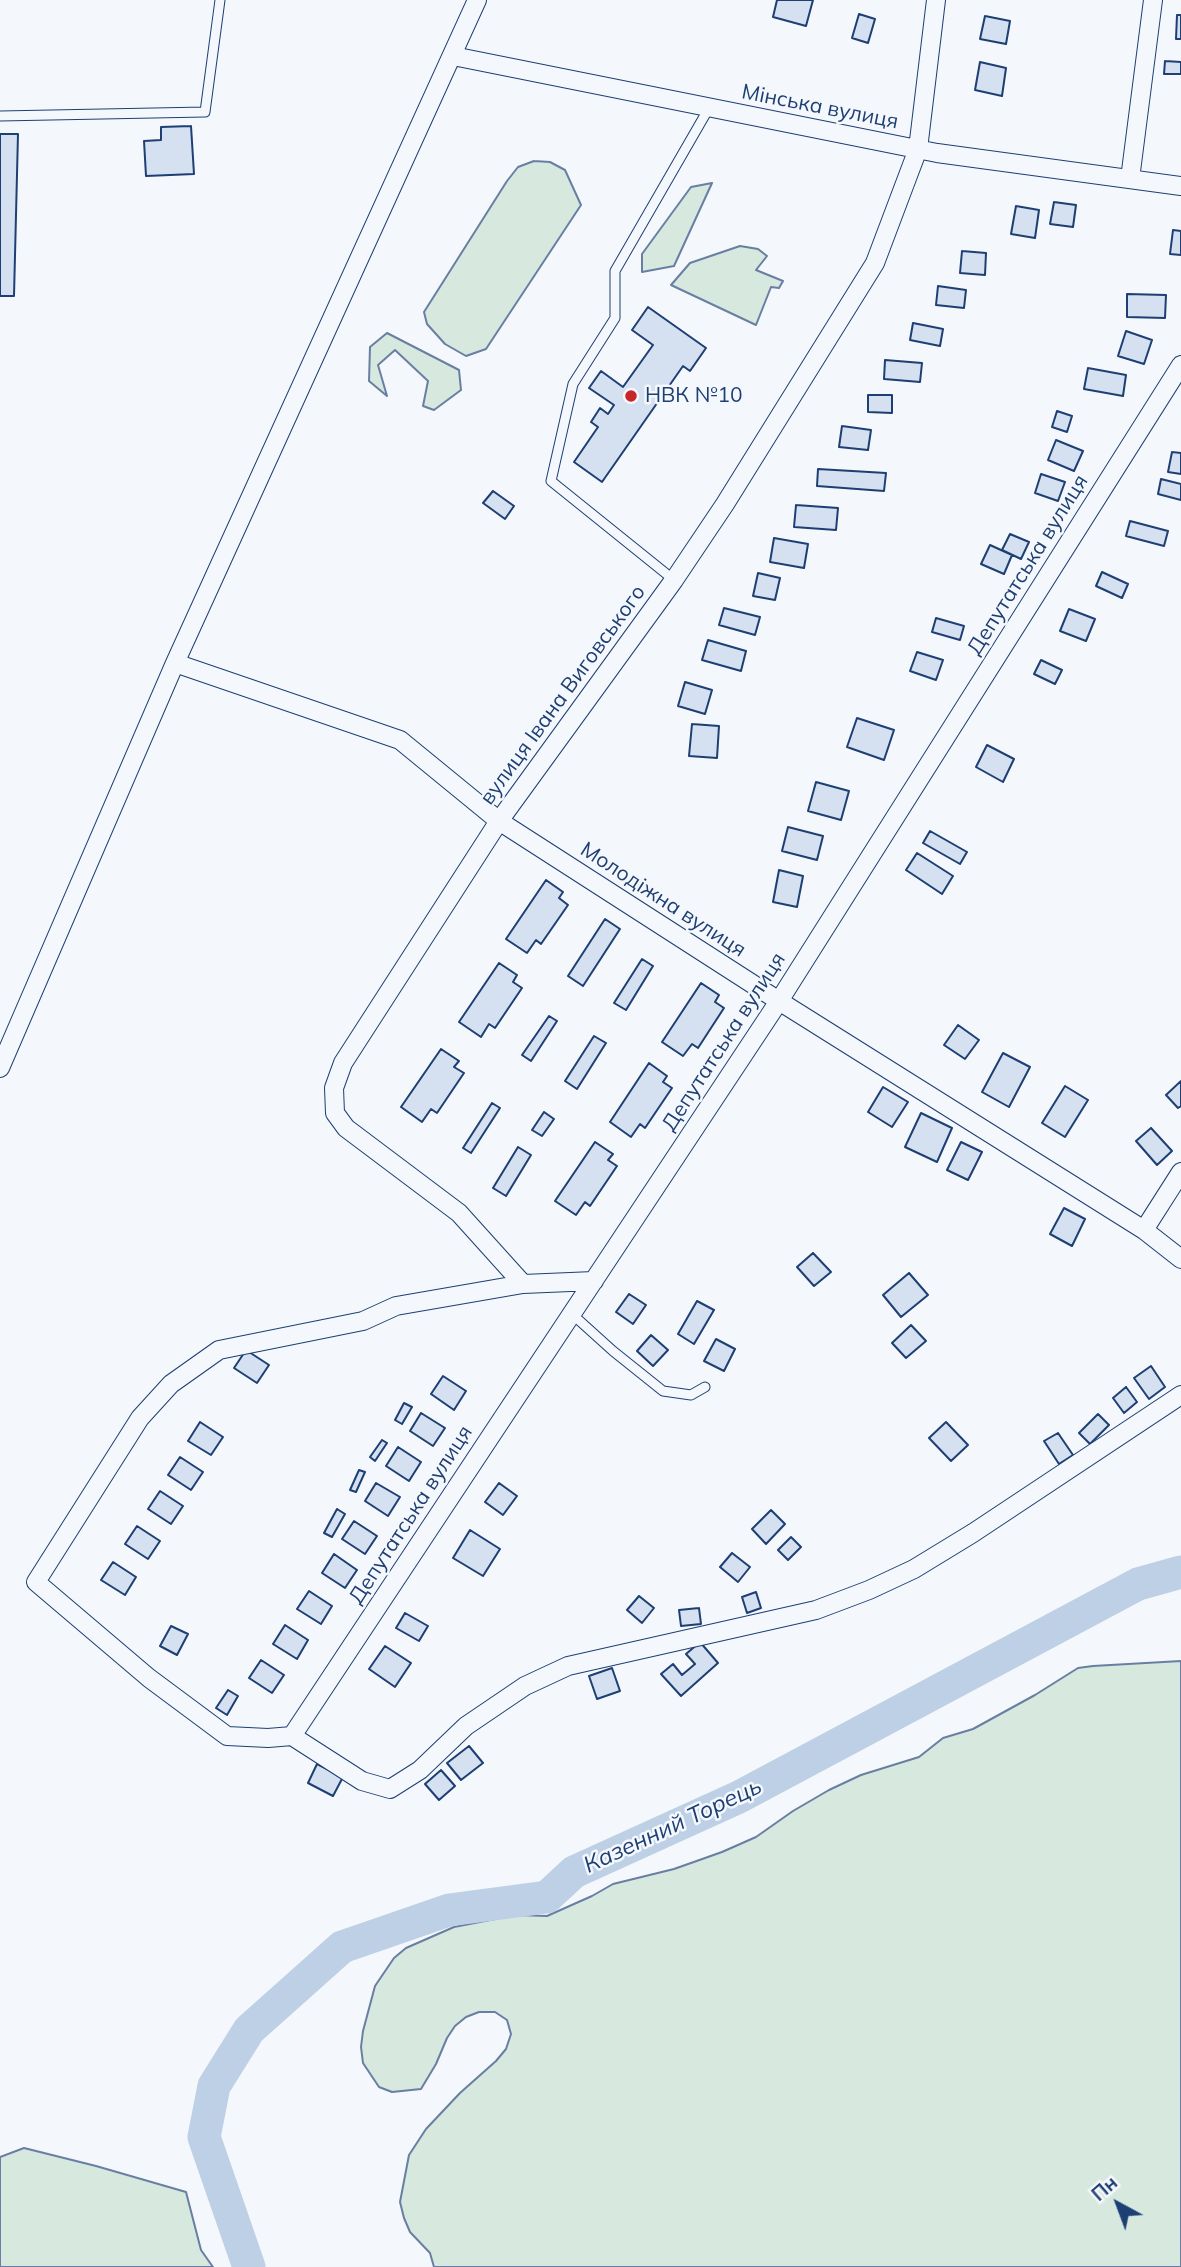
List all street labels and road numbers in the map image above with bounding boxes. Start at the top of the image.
street label: Мінська вулиця [739,79,901,135]
street label: Депутатська вулиця [962,470,1094,660]
street label: вулиця Івана Виговського [475,580,651,810]
street label: Молодіжна вулиця [576,837,750,963]
street label: Депутатська вулиця [657,948,791,1136]
street label: Депутатська вулиця [344,1421,478,1609]

